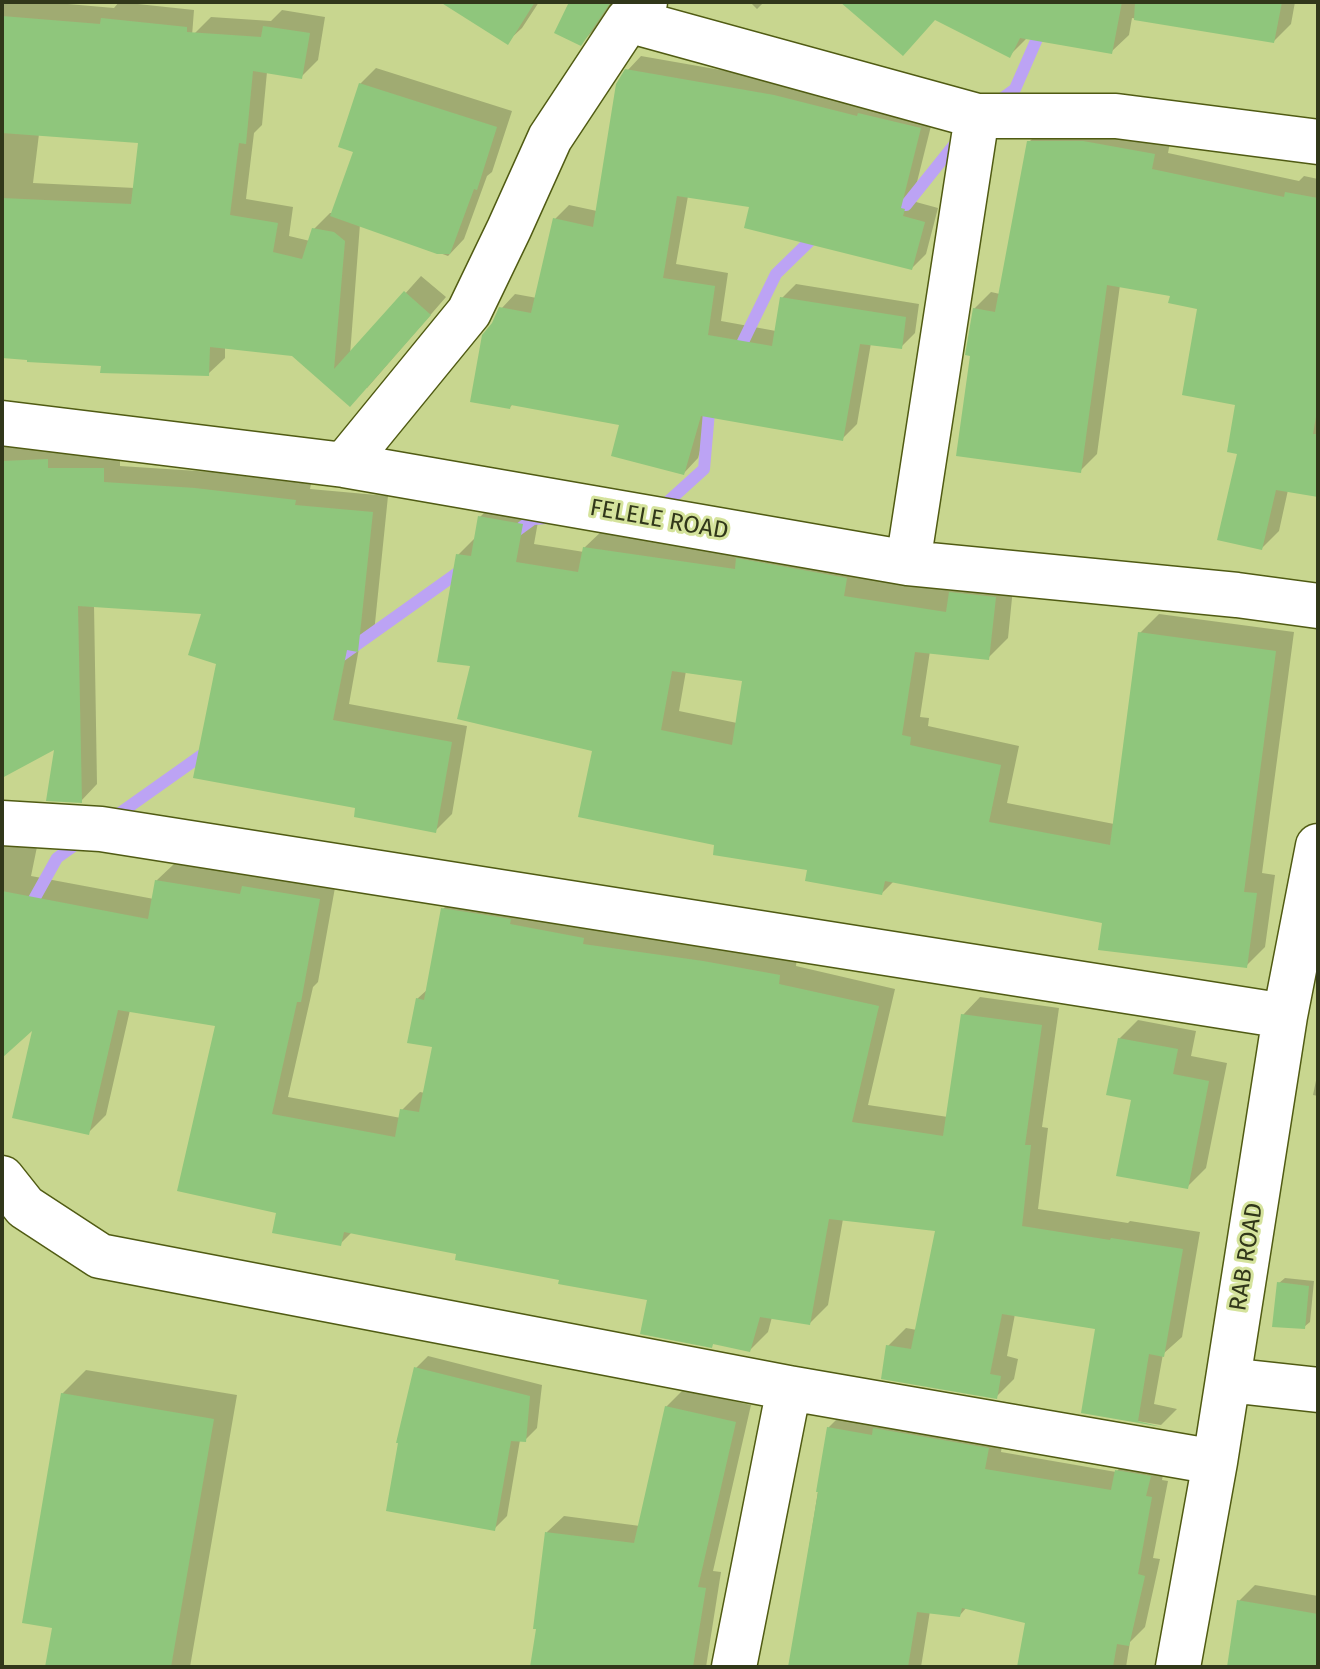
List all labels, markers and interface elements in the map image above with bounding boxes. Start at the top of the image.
street label: FELELE ROAD [587,494,731,546]
street label: RAB ROAD [1224,1201,1270,1313]

